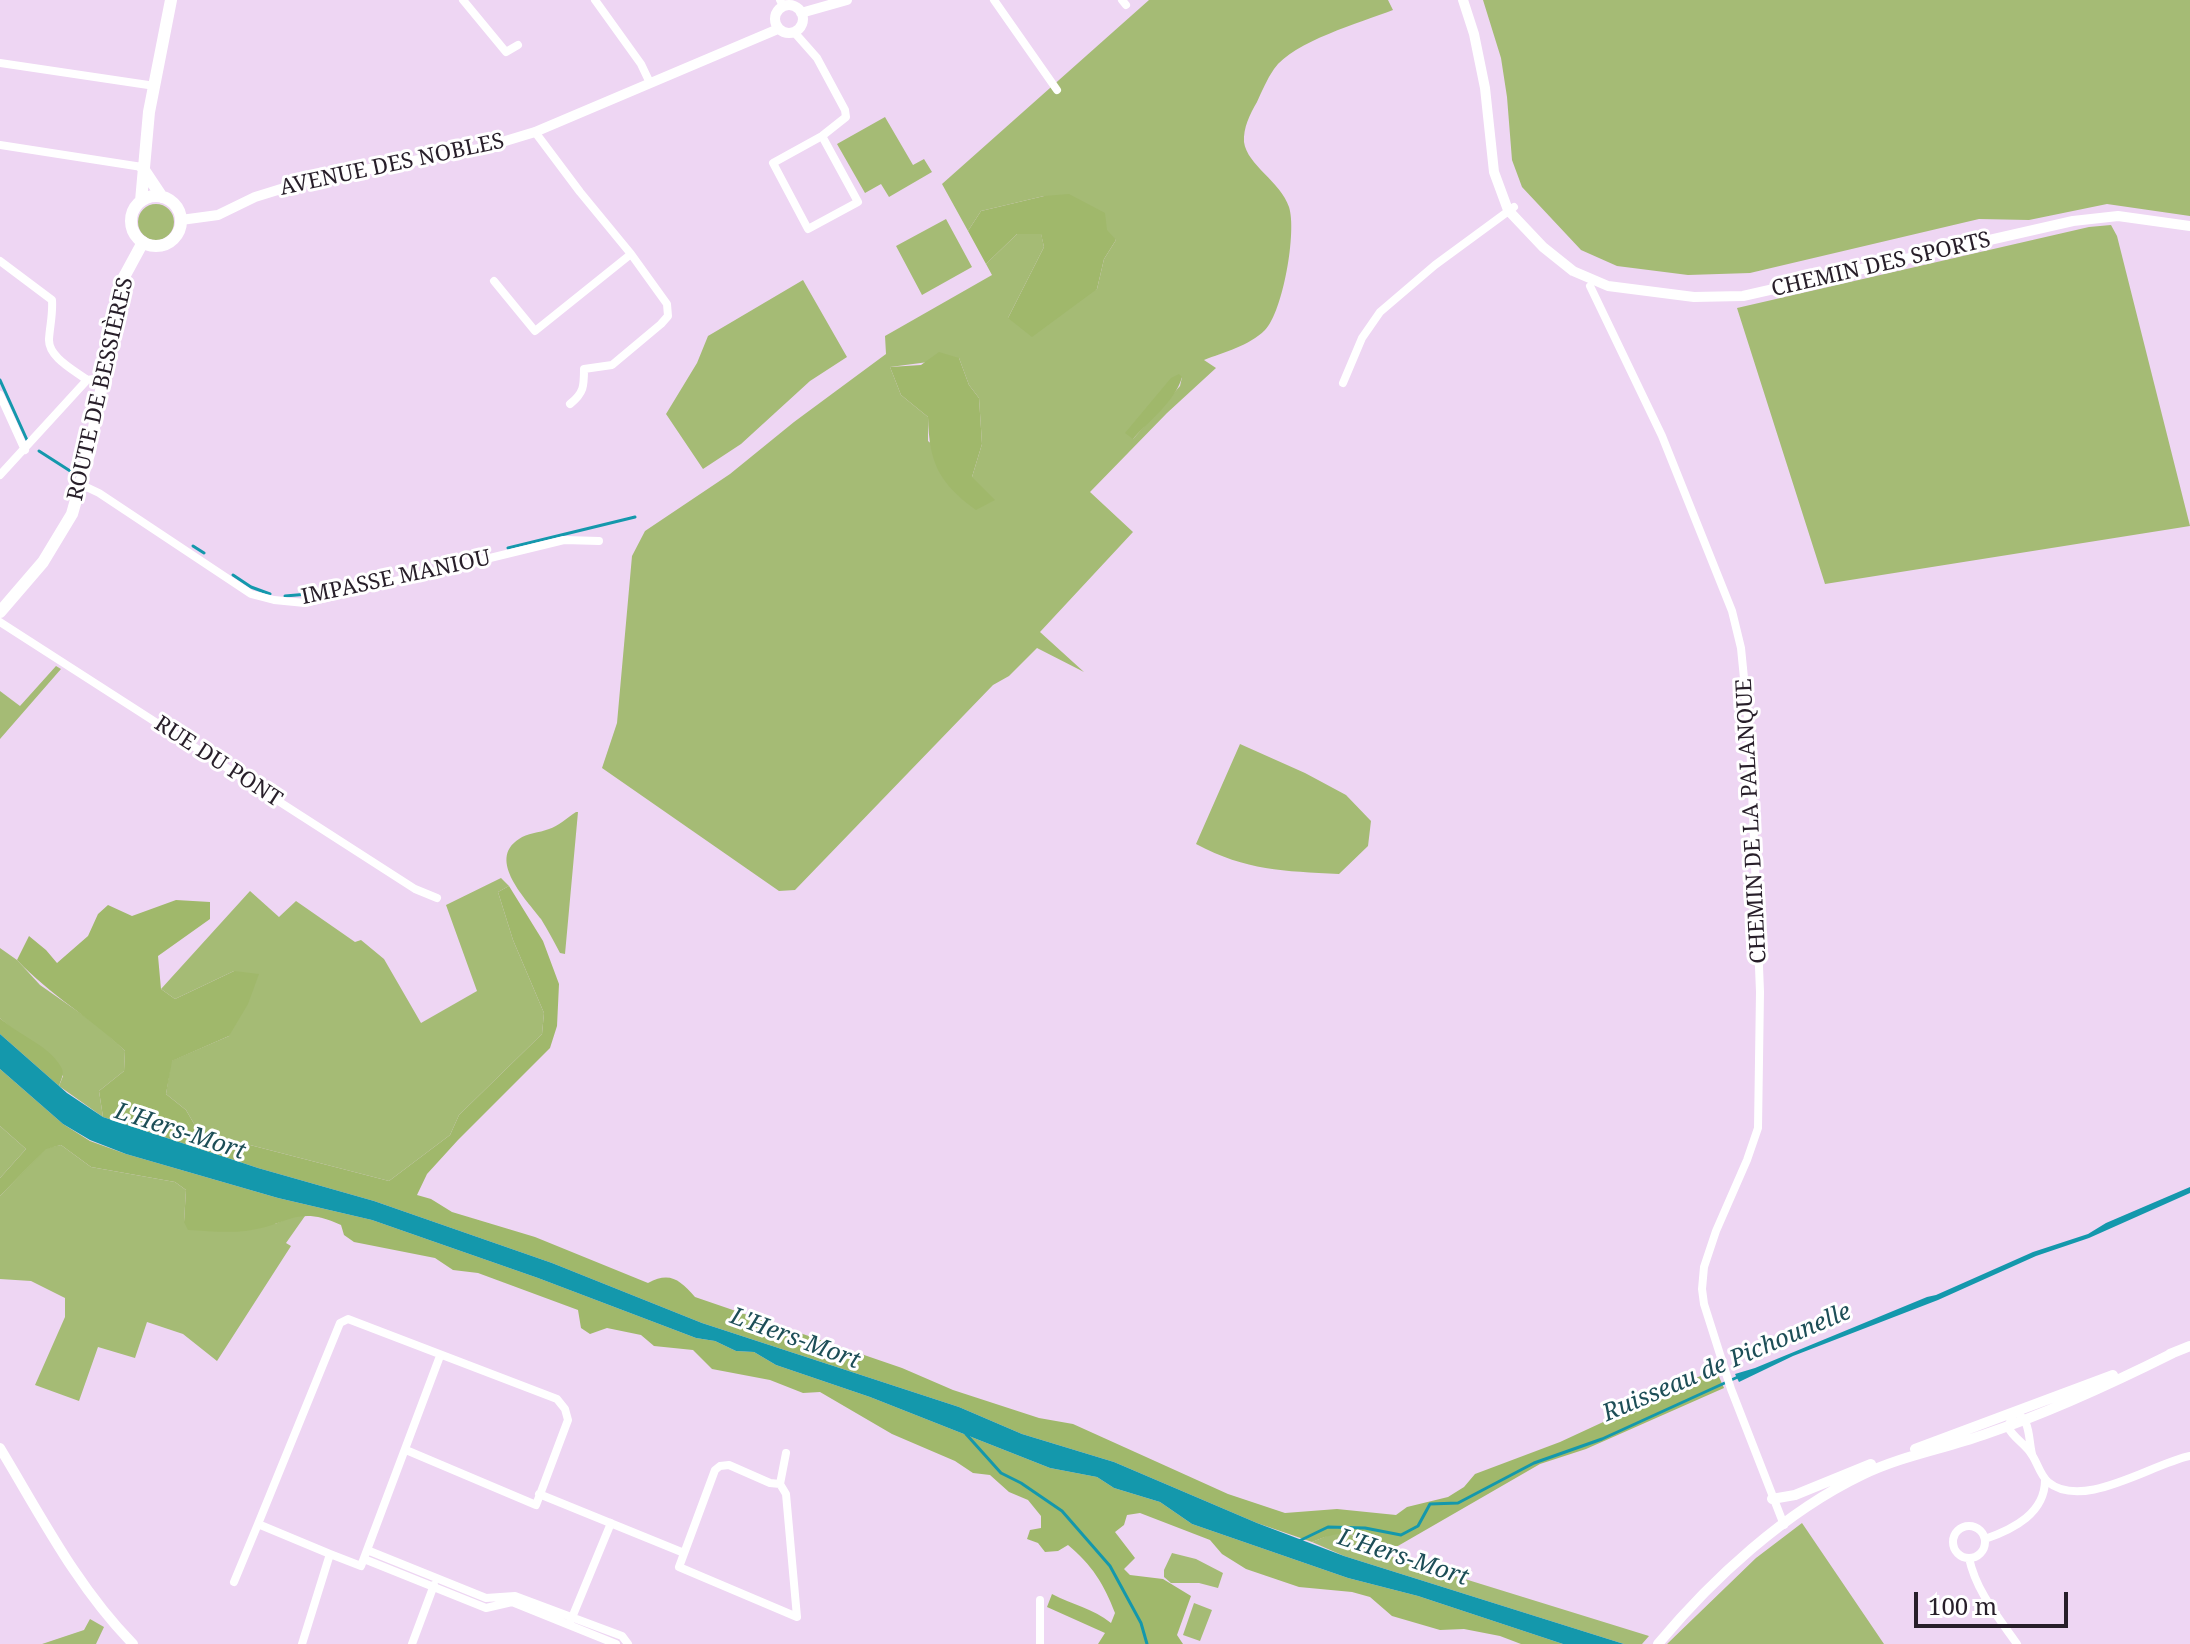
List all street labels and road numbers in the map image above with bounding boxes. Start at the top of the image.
street label: AVENUE DES NOBLES [277,128,507,202]
street label: CHEMIN DES SPORTS [1769,227,1993,303]
street label: ROUTE DE BESSIÈRES [62,275,140,503]
street label: IMPASSE MANIOU [299,545,493,611]
street label: CHEMIN DE LA PALANQUE [1731,678,1773,964]
street label: RUE DU PONT [149,711,287,813]

